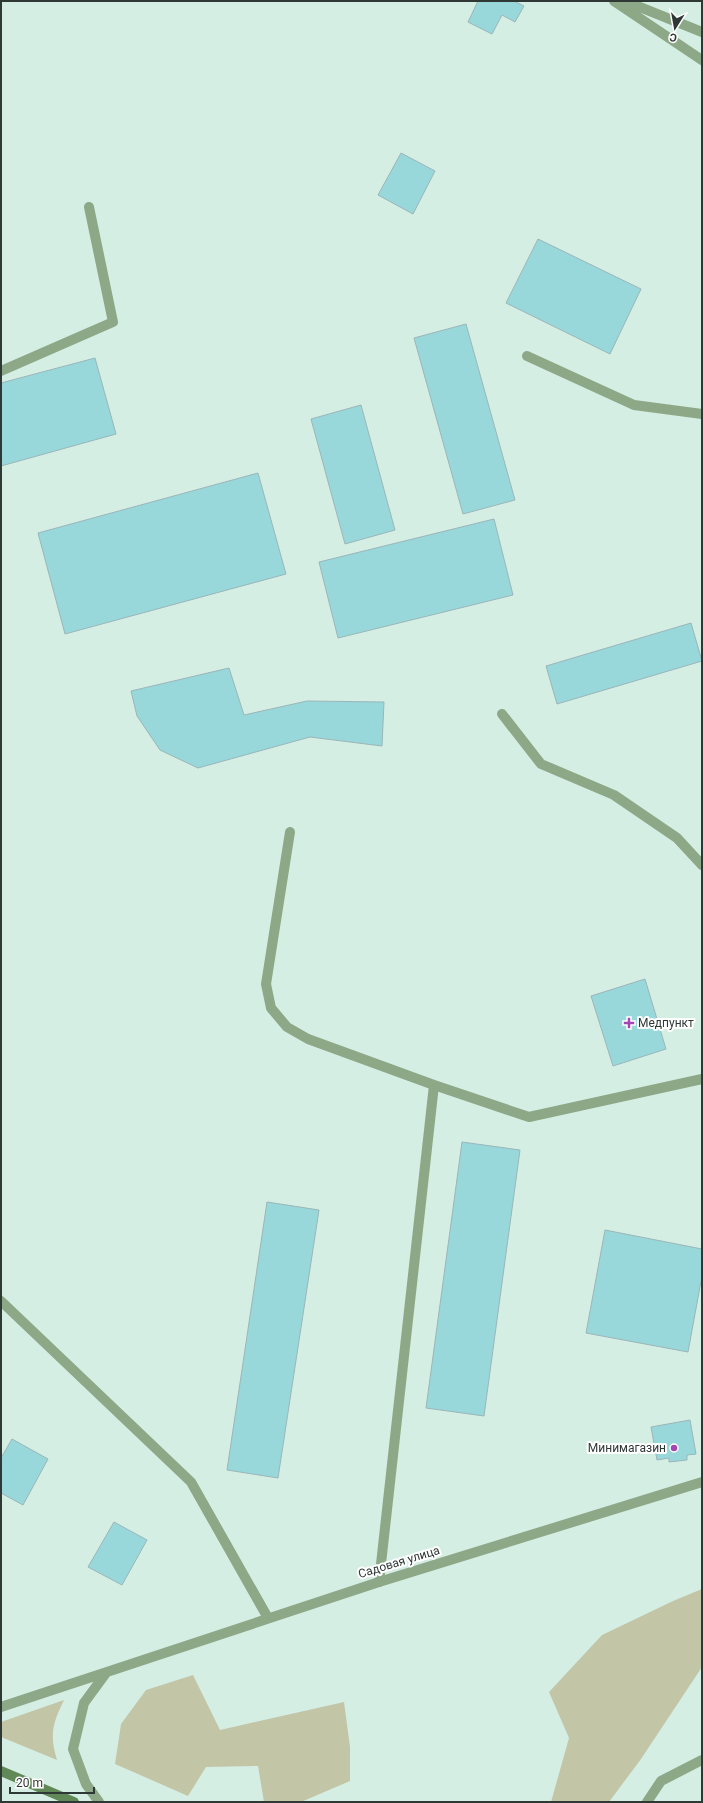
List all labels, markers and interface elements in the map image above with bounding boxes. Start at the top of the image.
north arrow [655,8,695,48]
text: С [668,30,678,44]
place label: Медпункт [638,1016,694,1030]
marker: Медпункт [623,1017,635,1029]
place label: Минимагазин [588,1441,666,1455]
marker: Минимагазин [669,1443,679,1453]
street label: Садовая улица [357,1543,441,1581]
scale bar [10,1769,94,1795]
text: 20 m [16,1776,43,1790]

